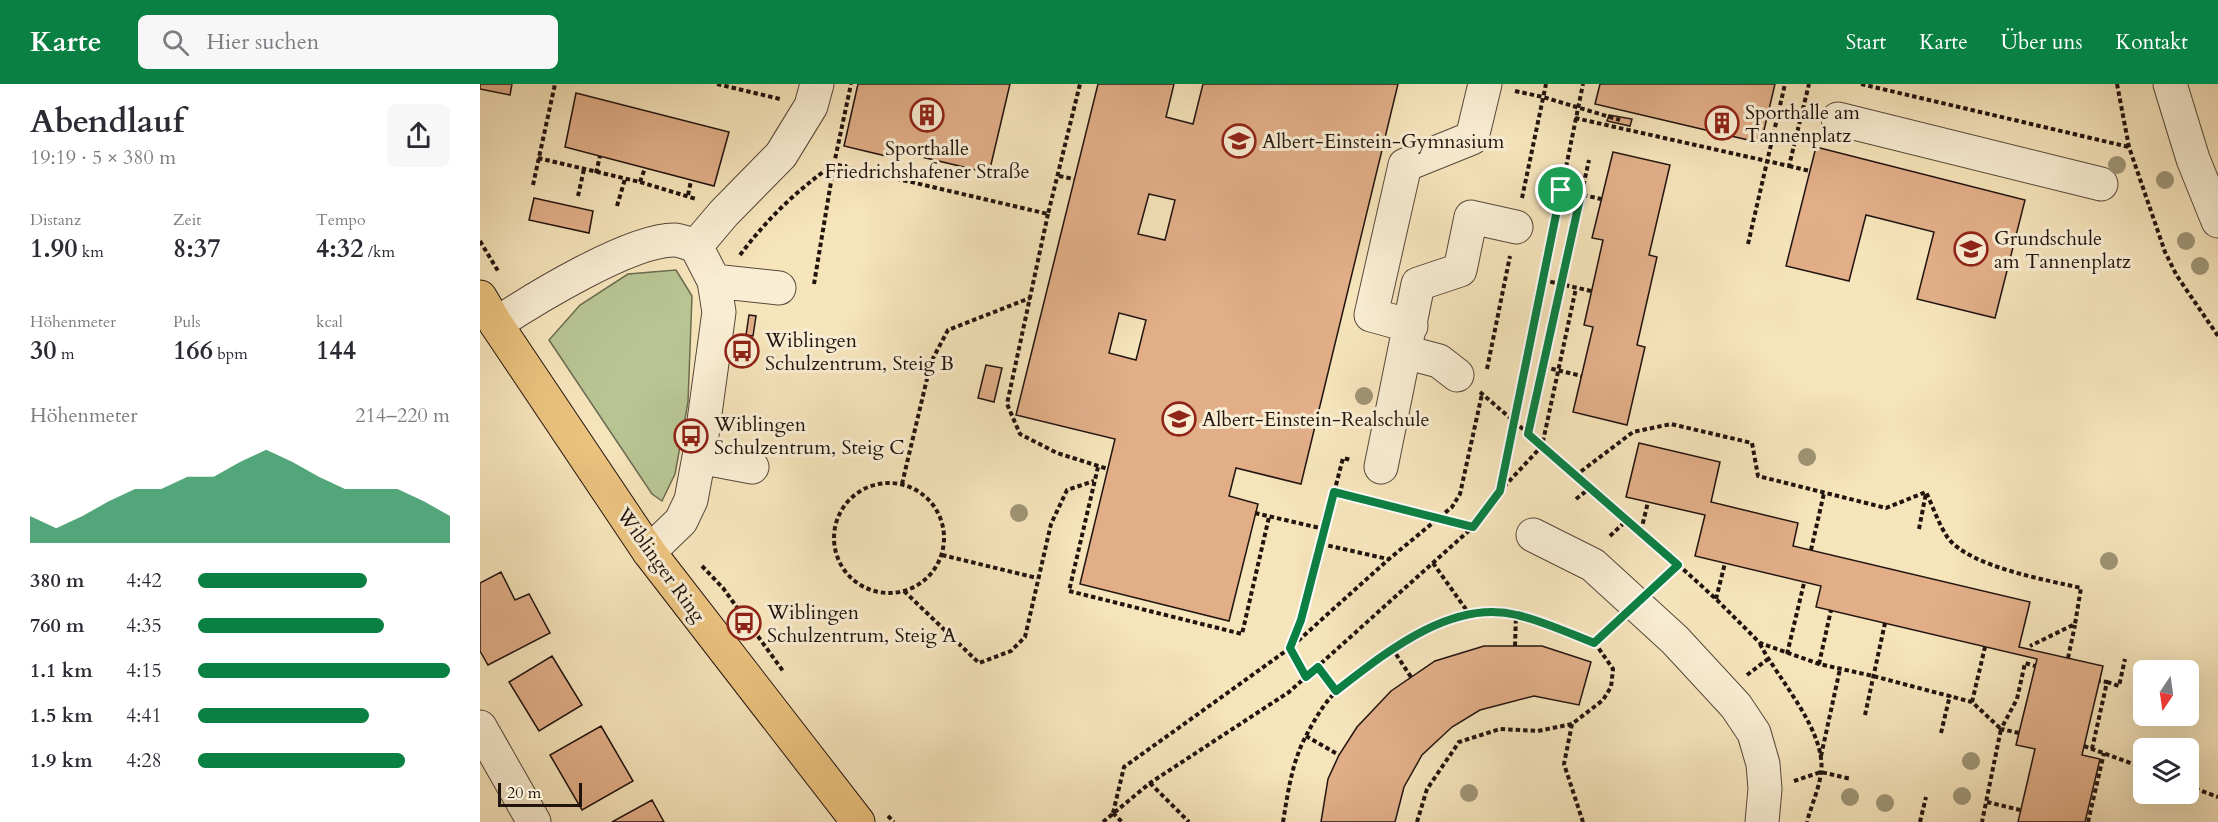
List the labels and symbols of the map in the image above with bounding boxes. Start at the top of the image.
building icon: Sporthalle Friedrichshafener Straße [909,97,945,133]
place label: Sporthalle am Tannenplatz [1745,99,1860,149]
building icon: Sporthalle am Tannenplatz [1704,105,1740,141]
school or university icon: Albert-Einstein-Gymnasium [1221,123,1257,159]
place label: Albert-Einstein-Gymnasium [1262,128,1505,155]
place label: Sporthalle Friedrichshafener Straße [825,135,1029,185]
pin [1535,164,1586,215]
place label: Grundschule am Tannenplatz [1994,225,2131,275]
school or university icon: Grundschule am Tannenplatz [1953,231,1989,267]
place label: Wiblingen Schulzentrum, Steig B [764,327,954,377]
bus stop icon: Wiblingen Schulzentrum, Steig B [724,333,760,369]
school or university icon: Albert-Einstein-Realschule [1161,401,1197,437]
place label: Albert-Einstein-Realschule [1202,406,1430,433]
place label: Wiblingen Schulzentrum, Steig C [713,411,904,461]
bus stop icon: Wiblingen Schulzentrum, Steig C [673,418,709,454]
street label: Wiblinger Ring [610,501,712,628]
place label: Wiblingen Schulzentrum, Steig A [766,599,957,649]
bus stop icon: Wiblingen Schulzentrum, Steig A [726,605,762,641]
north arrow [2133,660,2199,726]
scale bar [498,780,582,808]

